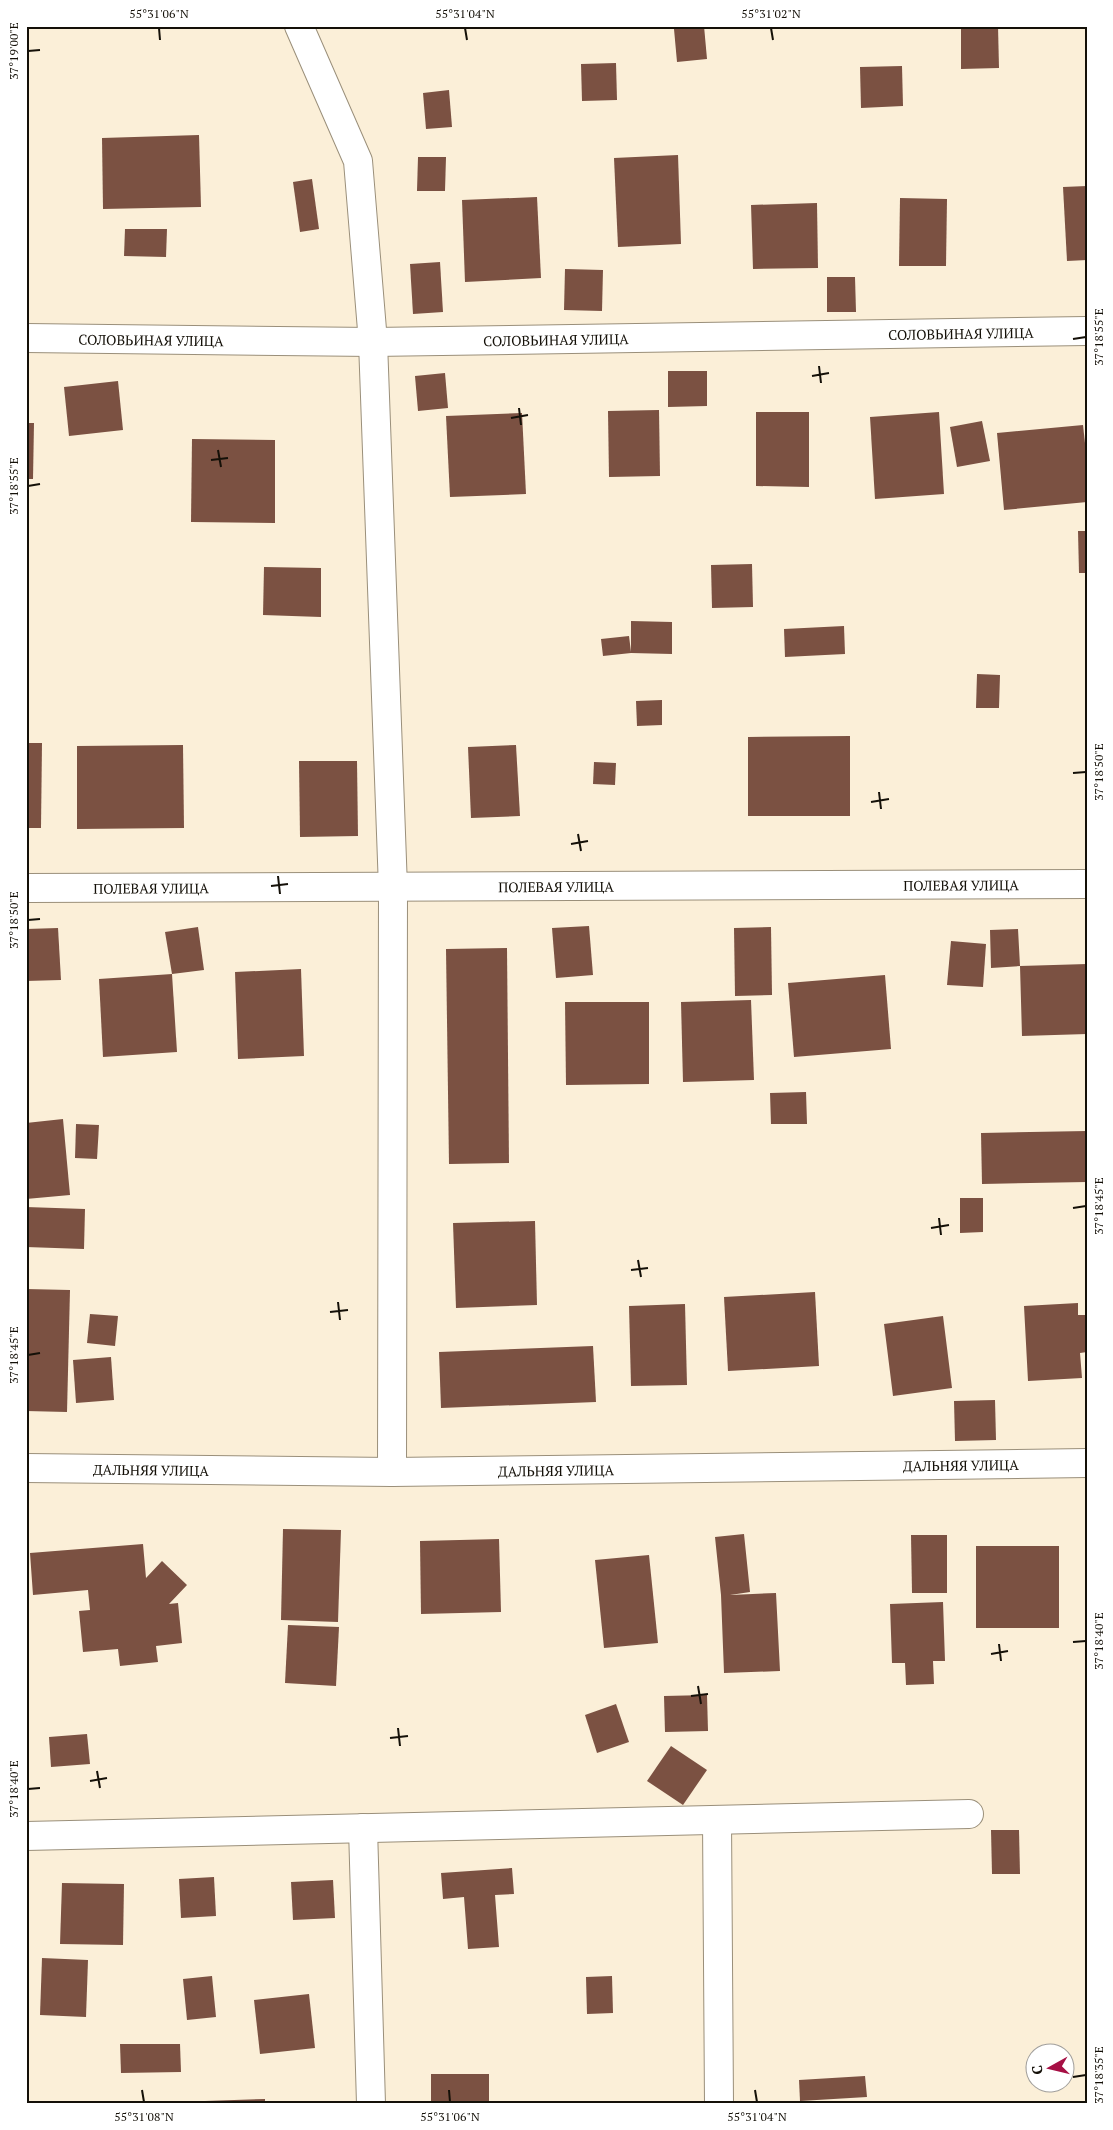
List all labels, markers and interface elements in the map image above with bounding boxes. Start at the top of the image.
text: 55°31'06"N [129,6,189,21]
text: 55°31'04"N [435,6,495,21]
text: 55°31'02"N [741,6,801,21]
text: 37°19'00"E [6,22,21,80]
text: 37°18'55"E [1091,308,1106,366]
street label: СОЛОВЬИНАЯ УЛИЦА [888,322,1034,344]
street label: СОЛОВЬИНАЯ УЛИЦА [78,329,224,350]
street label: СОЛОВЬИНАЯ УЛИЦА [483,329,629,350]
text: 37°18'55"E [6,457,21,515]
text: 37°18'50"E [1091,743,1106,801]
street label: ПОЛЕВАЯ УЛИЦА [903,875,1019,894]
street label: ПОЛЕВАЯ УЛИЦА [498,876,614,896]
street label: ПОЛЕВАЯ УЛИЦА [93,878,209,897]
text: 37°18'50"E [6,891,21,949]
text: 37°18'45"E [1091,1177,1106,1235]
text: 37°18'45"E [6,1326,21,1384]
street label: ДАЛЬНЯЯ УЛИЦА [903,1454,1019,1475]
street label: ДАЛЬНЯЯ УЛИЦА [93,1459,209,1480]
street label: ДАЛЬНЯЯ УЛИЦА [498,1460,614,1480]
text: 37°18'40"E [1091,1612,1106,1670]
text: 37°18'40"E [6,1760,21,1818]
north arrow [1026,2042,1076,2092]
text: 37°18'35"E [1091,2046,1106,2104]
text: С [1027,2064,1047,2076]
text: 55°31'08"N [114,2109,174,2124]
text: 55°31'06"N [420,2109,480,2124]
text: 55°31'04"N [727,2109,787,2124]

